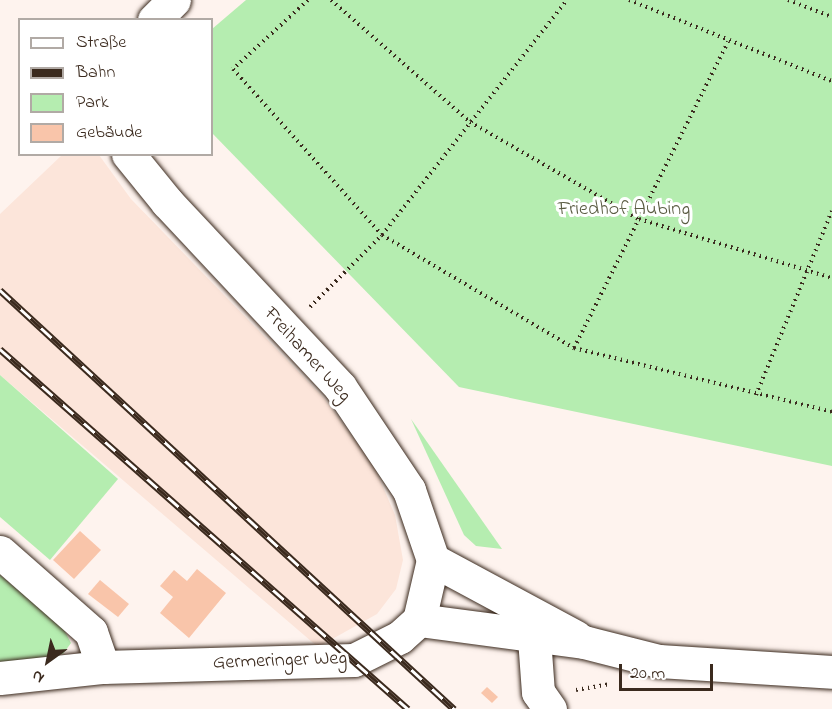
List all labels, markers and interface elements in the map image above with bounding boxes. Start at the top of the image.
legend [18,18,213,156]
text: Straße [76,30,126,56]
text: Bahn [76,60,115,86]
text: Park [76,90,109,116]
text: Gebäude [76,120,142,146]
park label: Friedhof Aubing [558,197,690,221]
street label: Freihamer Weg [258,303,356,407]
north arrow [18,631,78,691]
street label: Germeringer Weg [212,647,348,675]
scale bar [622,652,716,690]
text: 20 m [630,661,665,687]
text: N [27,663,49,689]

